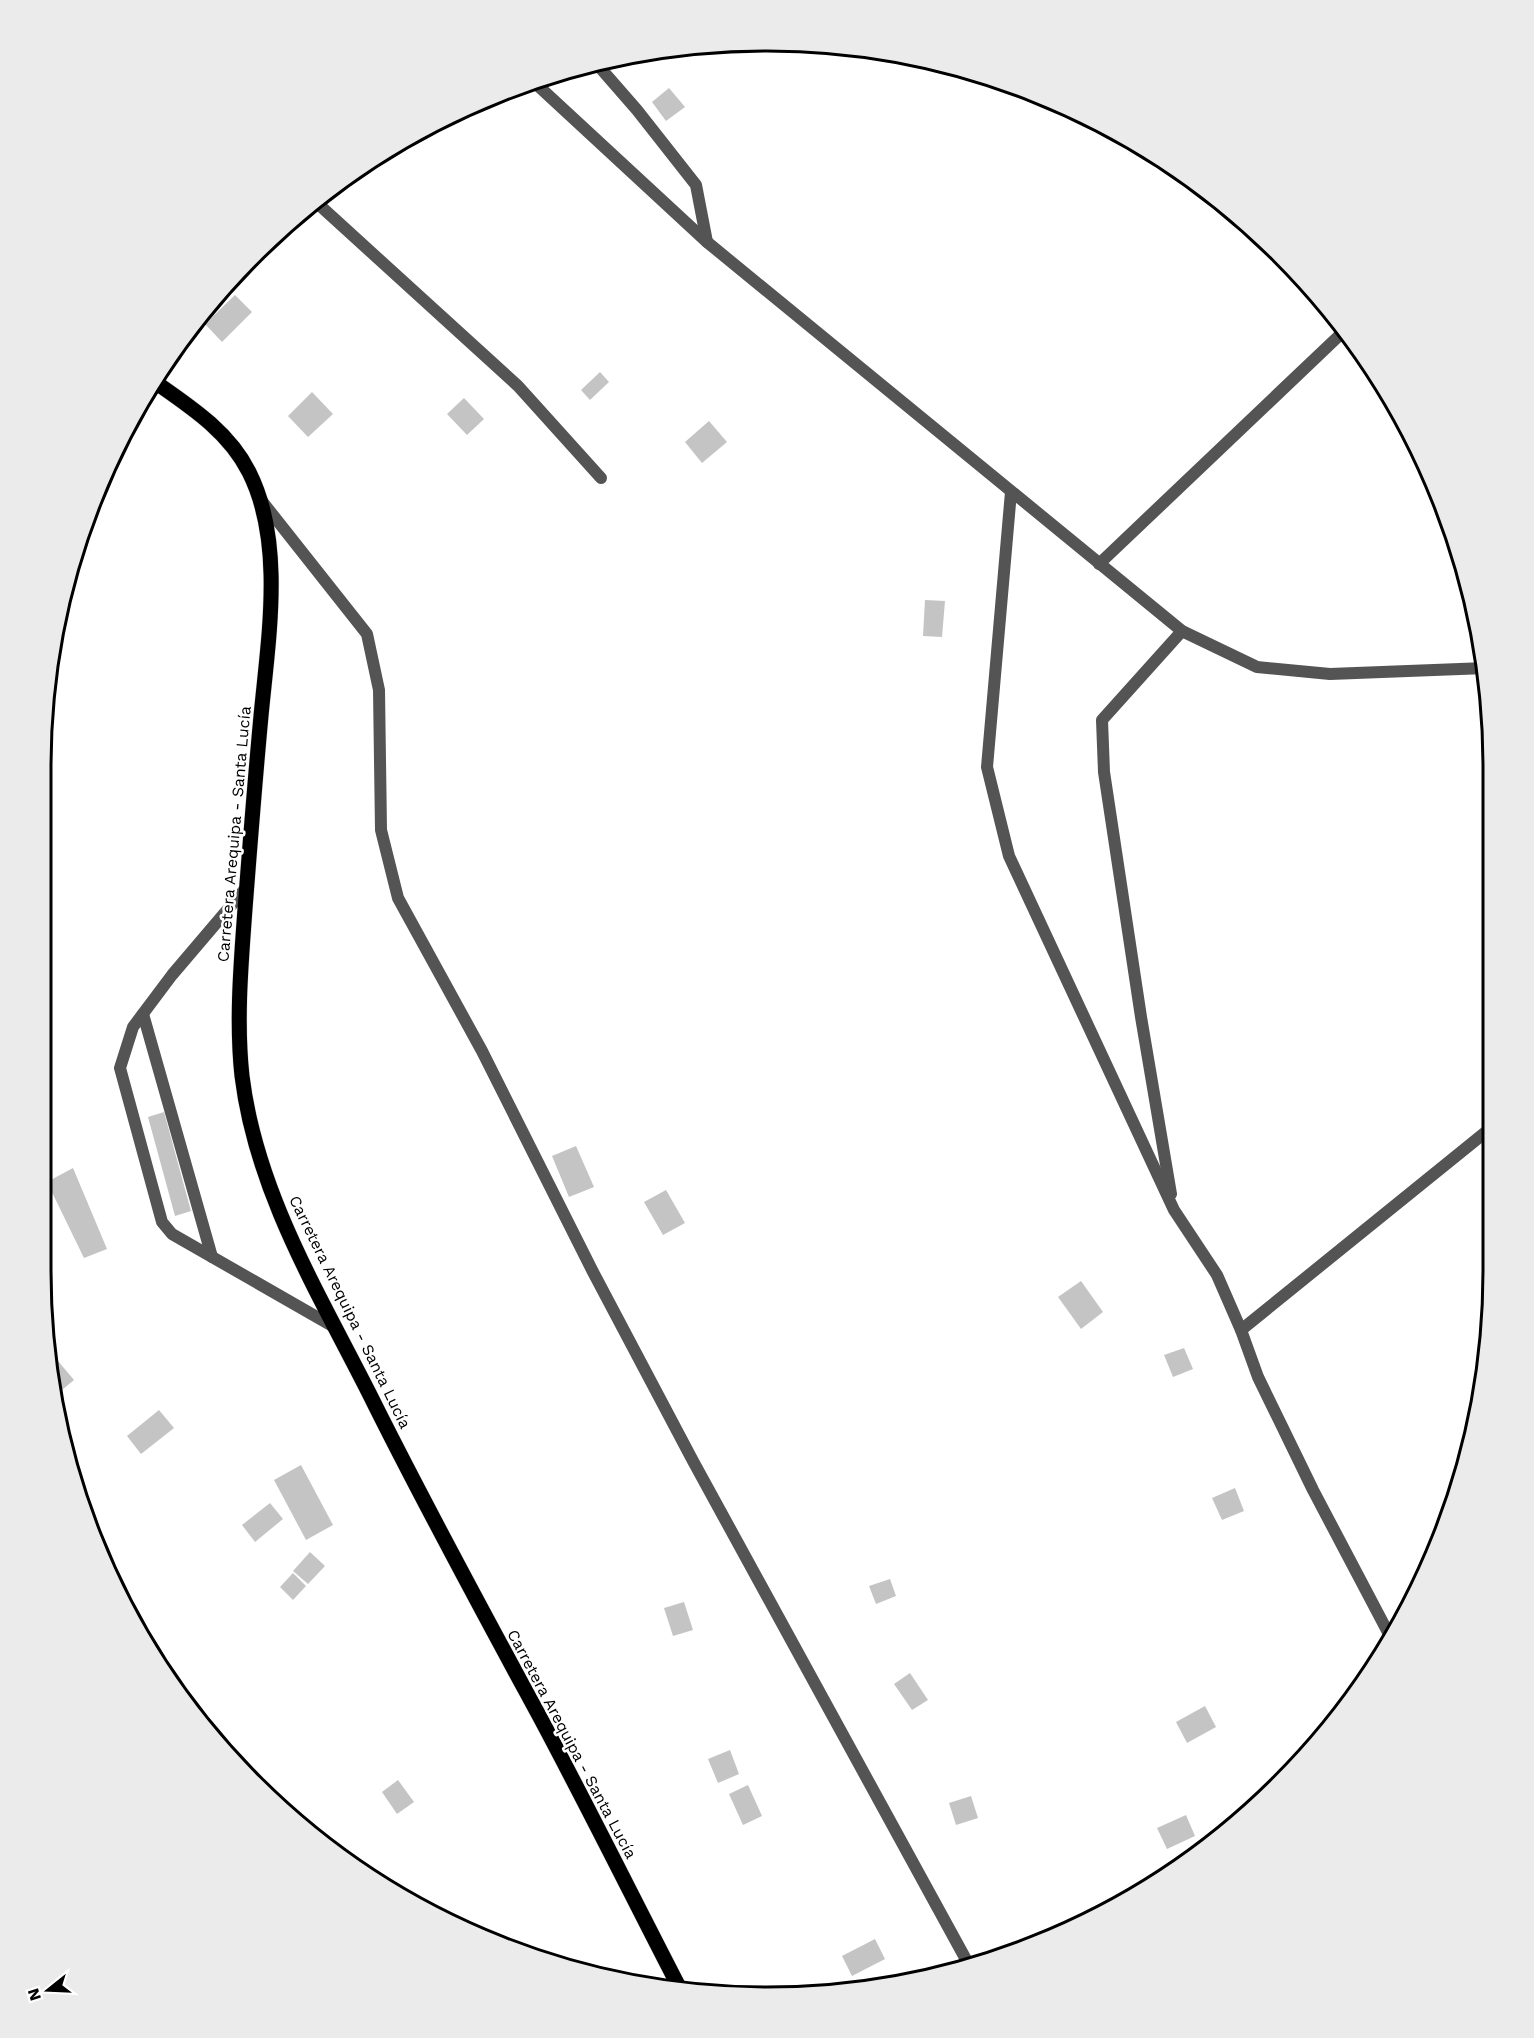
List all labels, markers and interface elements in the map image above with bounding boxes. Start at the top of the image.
street label: Carretera Arequipa - Santa Lucía [213,705,255,963]
street label: Carretera Arequipa - Santa Lucía [285,1192,415,1432]
street label: Carretera Arequipa - Santa Lucía [503,1626,641,1862]
north arrow [18,1960,78,2020]
text: N [23,1986,45,2003]

